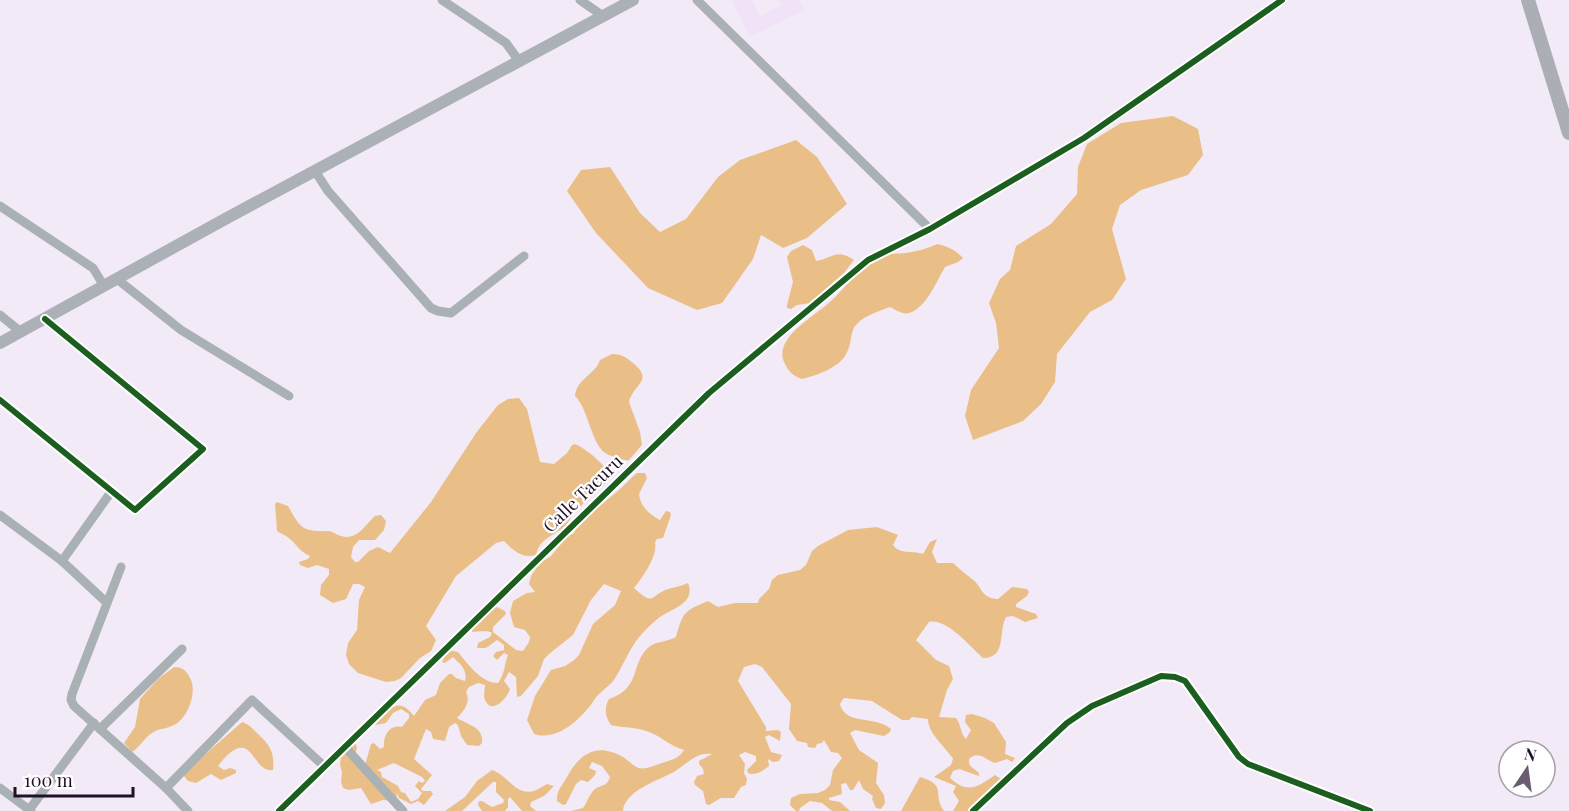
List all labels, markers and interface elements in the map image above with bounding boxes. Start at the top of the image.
street label: Calle Tacuru [537,449,628,537]
north arrow [1497,739,1557,799]
text: N [1522,742,1539,766]
scale bar [15,760,134,798]
text: 100 m [24,768,73,792]

